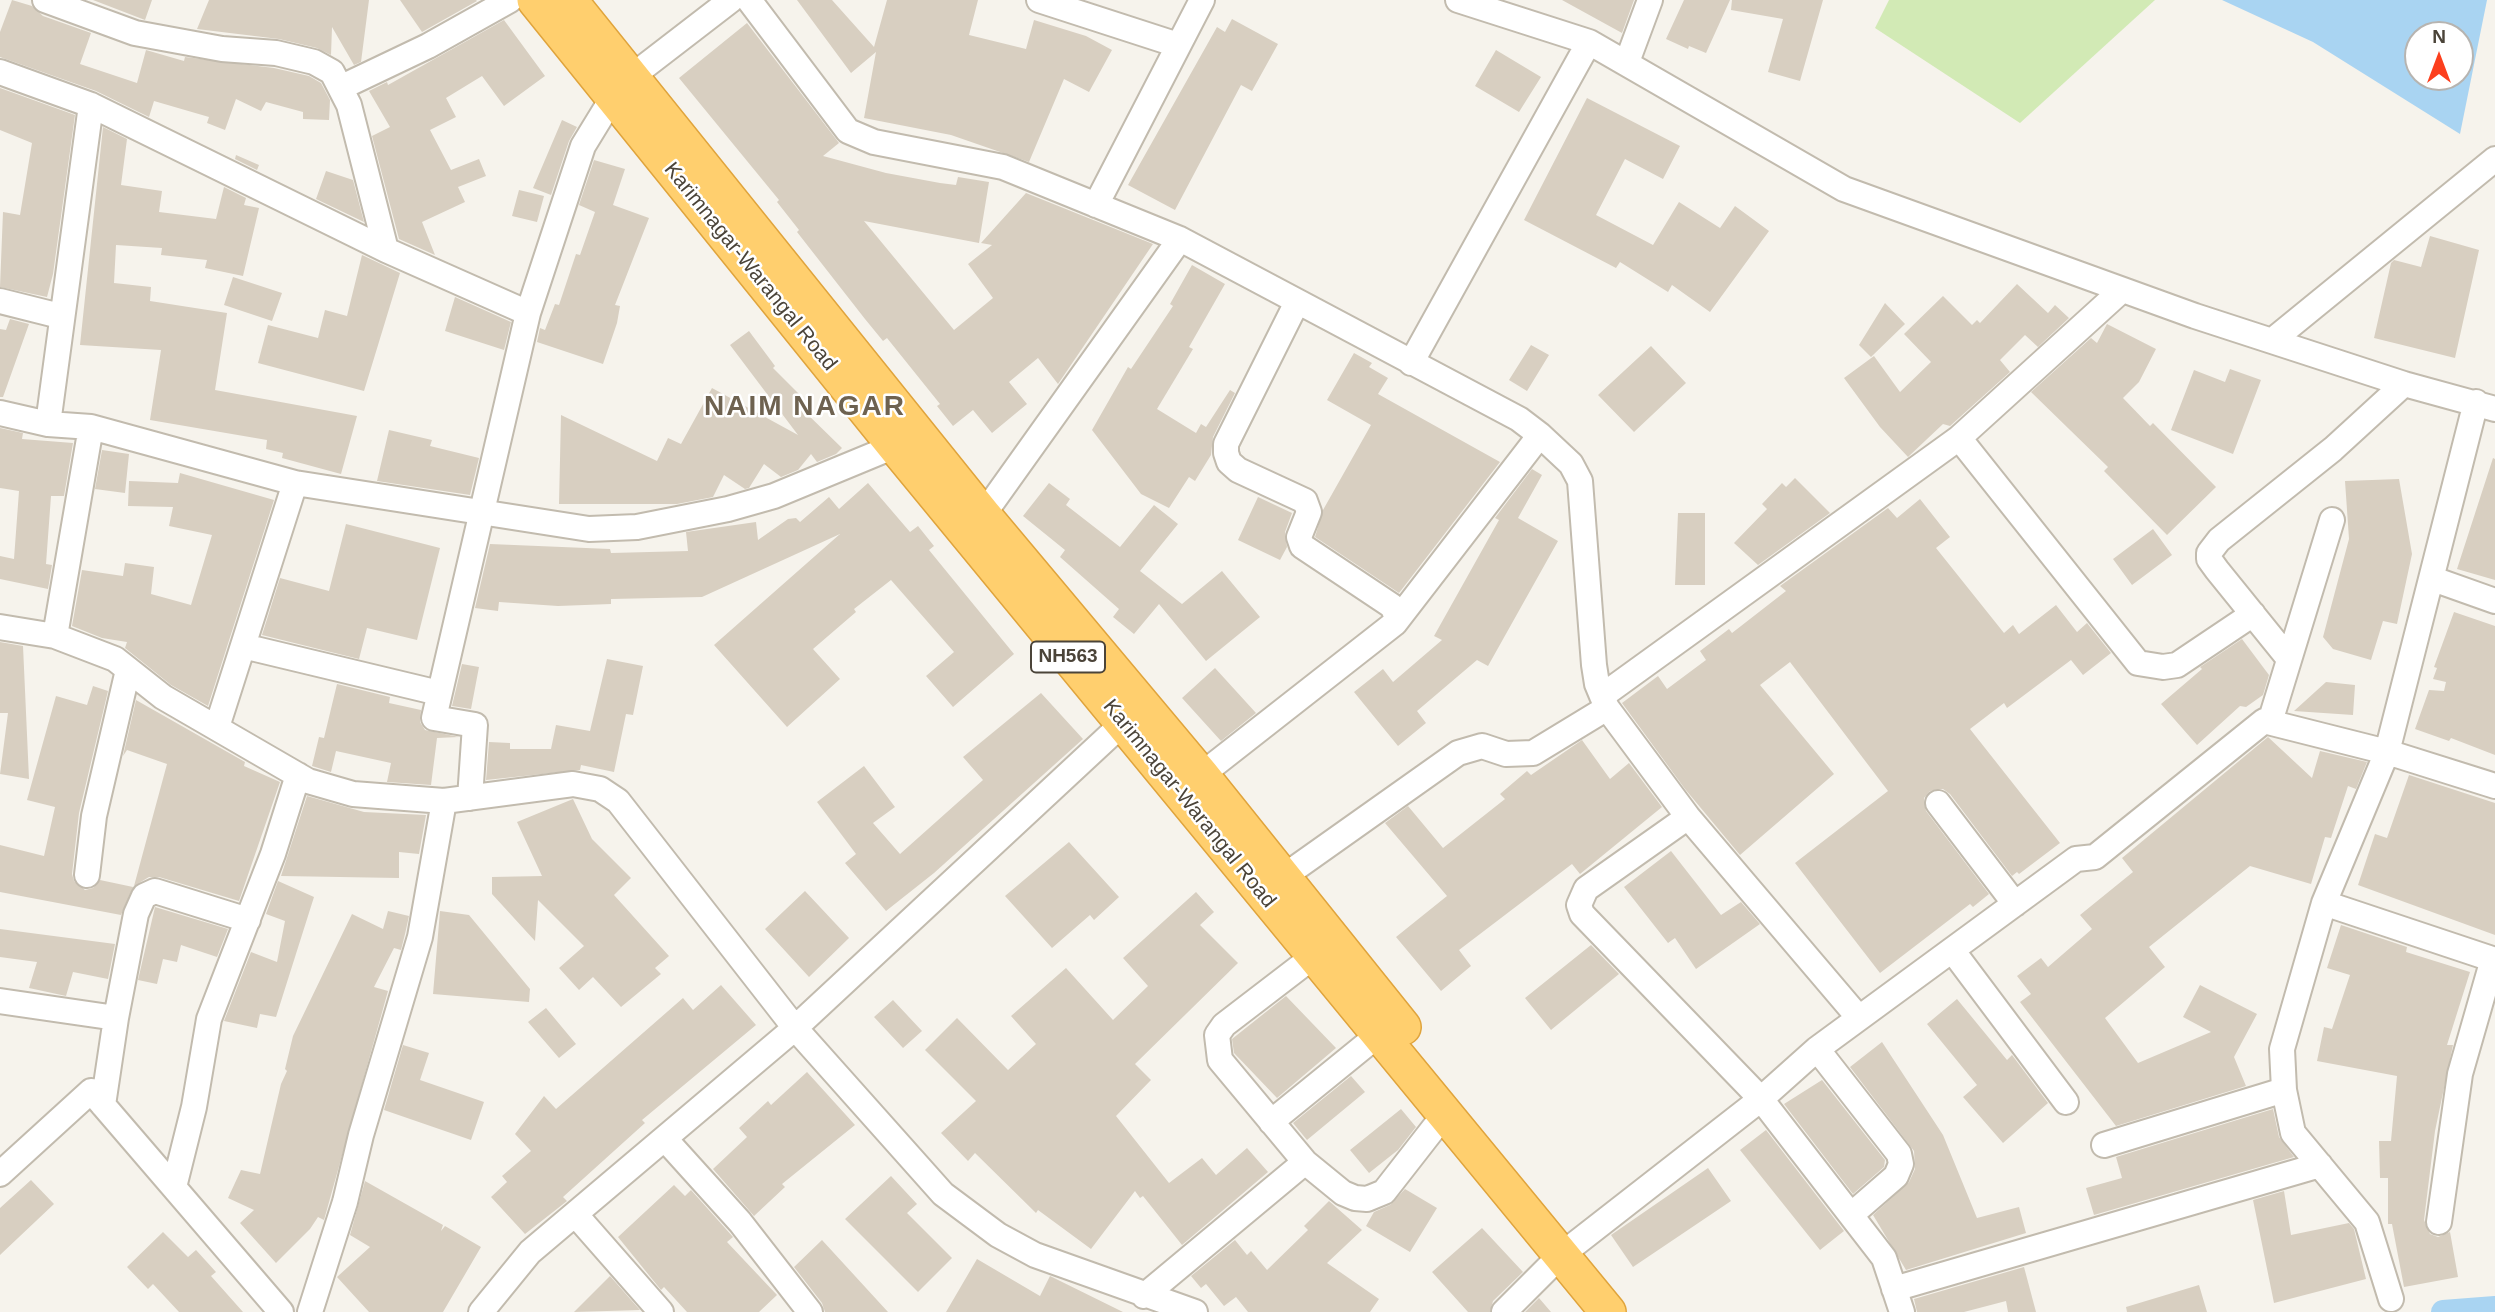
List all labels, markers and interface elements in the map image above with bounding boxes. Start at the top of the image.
north arrow [2404,21,2474,91]
text: N [2432,26,2446,47]
street label: Karimnagar-Warangal Road [658,158,842,376]
district label: NAIM NAGAR [705,390,905,424]
road number: NH563 [1031,642,1105,672]
street label: Karimnagar-Warangal Road [1097,695,1281,913]

